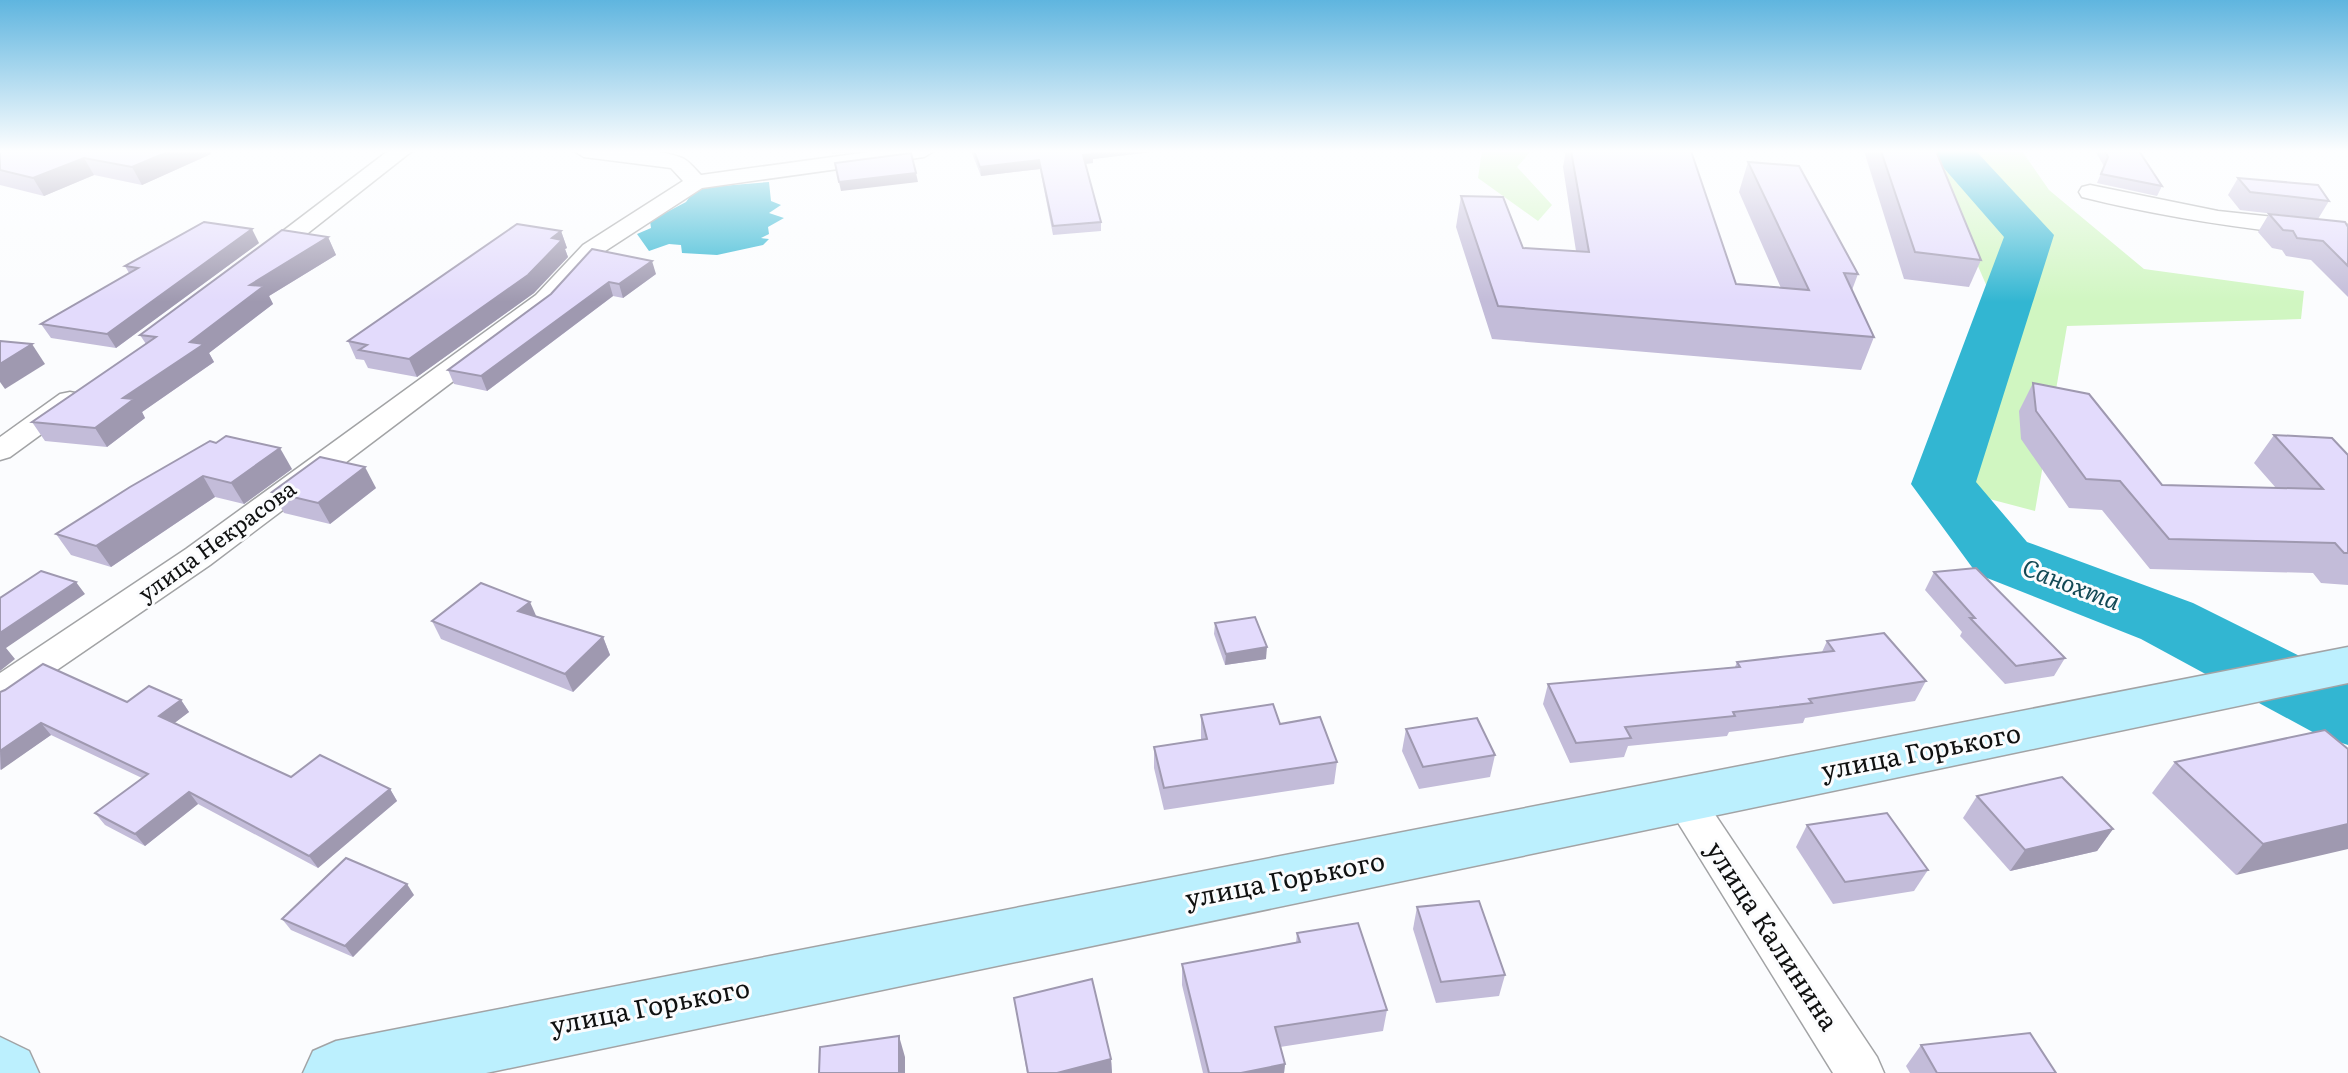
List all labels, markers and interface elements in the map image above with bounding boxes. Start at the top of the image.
street label: улица Некрасова [130,471,302,608]
water label: Санохта [2018,548,2126,617]
street label: улица Горького [1817,711,2024,788]
street label: улица Калинина [1698,832,1850,1037]
street label: улица Горького [1181,839,1388,916]
street label: улица Горького [546,966,753,1043]

